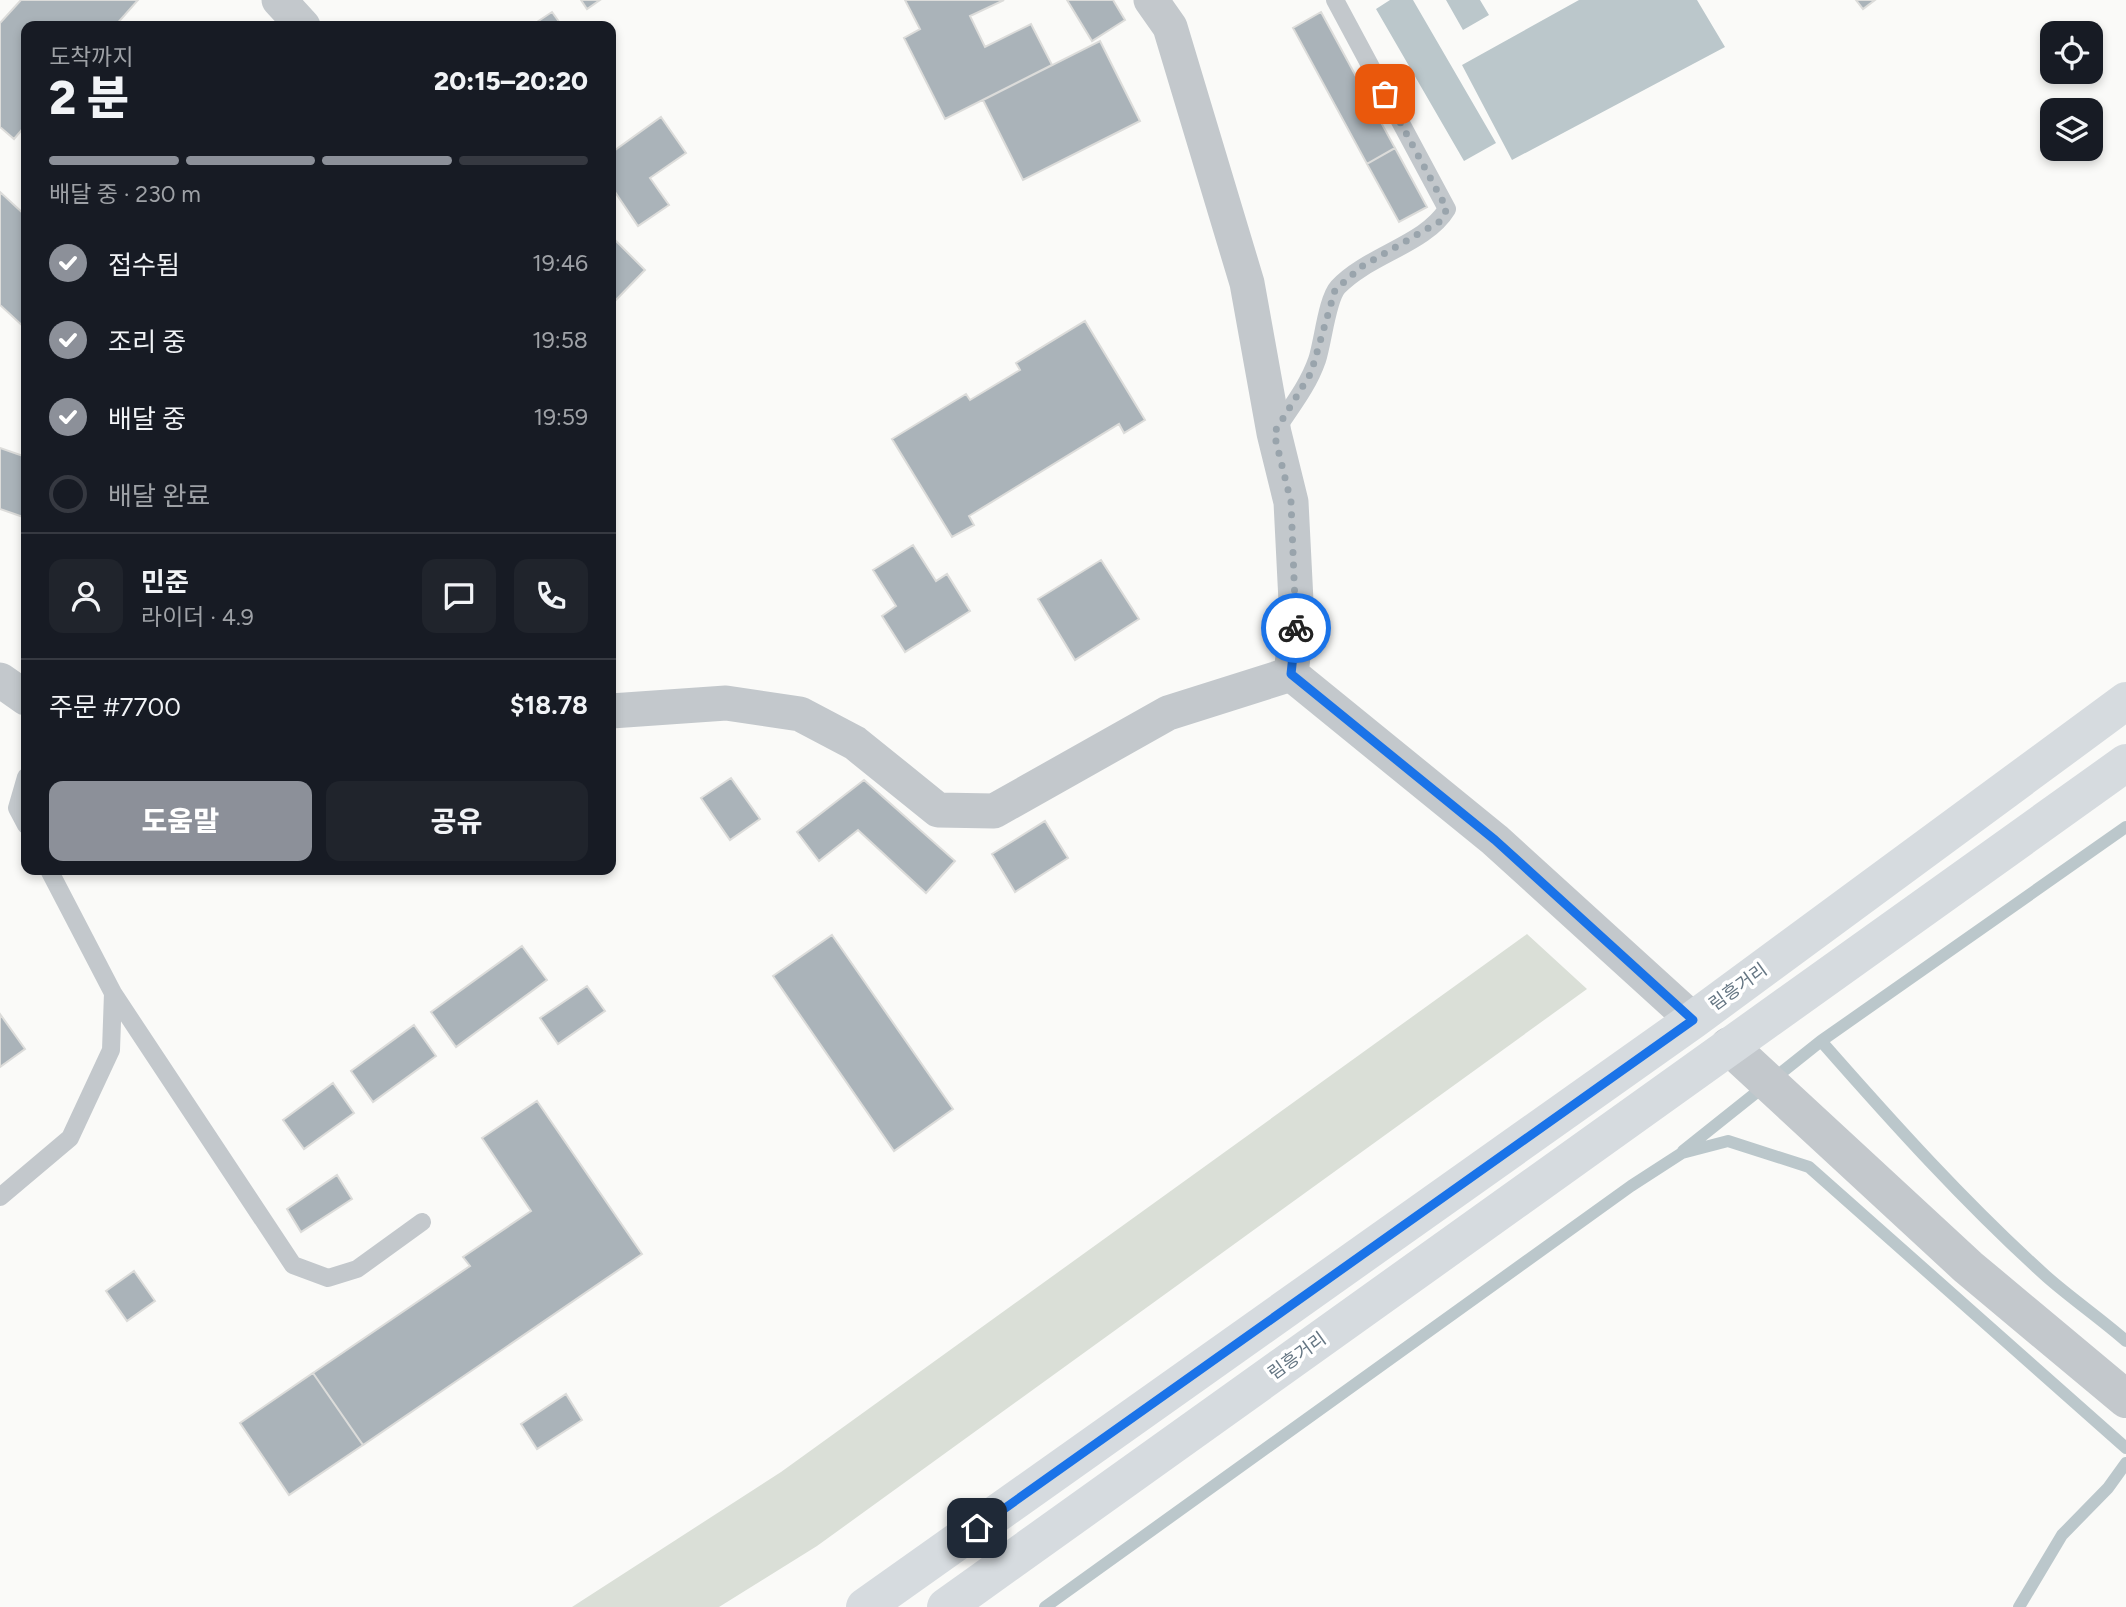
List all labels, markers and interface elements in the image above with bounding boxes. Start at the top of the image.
map controls [2040,21,2103,161]
button: locate [2040,21,2103,84]
text: 도착까지 [49,43,134,71]
pin [1355,64,1415,124]
text: 20:15–20:20 [434,65,588,97]
text: 2 분 [49,70,129,126]
icon: bag [1366,75,1404,113]
button: layers [2040,98,2103,161]
text: 배달 중 · 230 m [49,180,201,208]
icon: check [49,244,87,282]
text: 접수됨 [108,249,180,281]
text: 19:46 [532,249,588,277]
icon: check [49,321,87,359]
text: 조리 중 [108,326,186,358]
text: 19:58 [532,326,588,354]
icon: check [49,398,87,436]
text: 배달 중 [108,403,186,435]
text: 19:59 [533,403,588,431]
text: 배달 완료 [108,480,210,512]
button: person [49,559,123,633]
button: chat [422,559,496,633]
button: phone [514,559,588,633]
text: 민준 [141,566,189,598]
courier [1261,593,1331,663]
text: 라이더 · 4.9 [141,603,254,631]
icon: bike [1277,609,1315,647]
text: $18.78 [510,689,588,721]
text: 주문 #7700 [49,691,181,723]
button: 도움말 [49,781,312,861]
button: 공유 [326,781,588,861]
street label: 림흥거리 [1705,959,1771,1015]
street label: 림흥거리 [1264,1328,1330,1384]
pin [947,1498,1007,1558]
icon: home [958,1509,996,1547]

